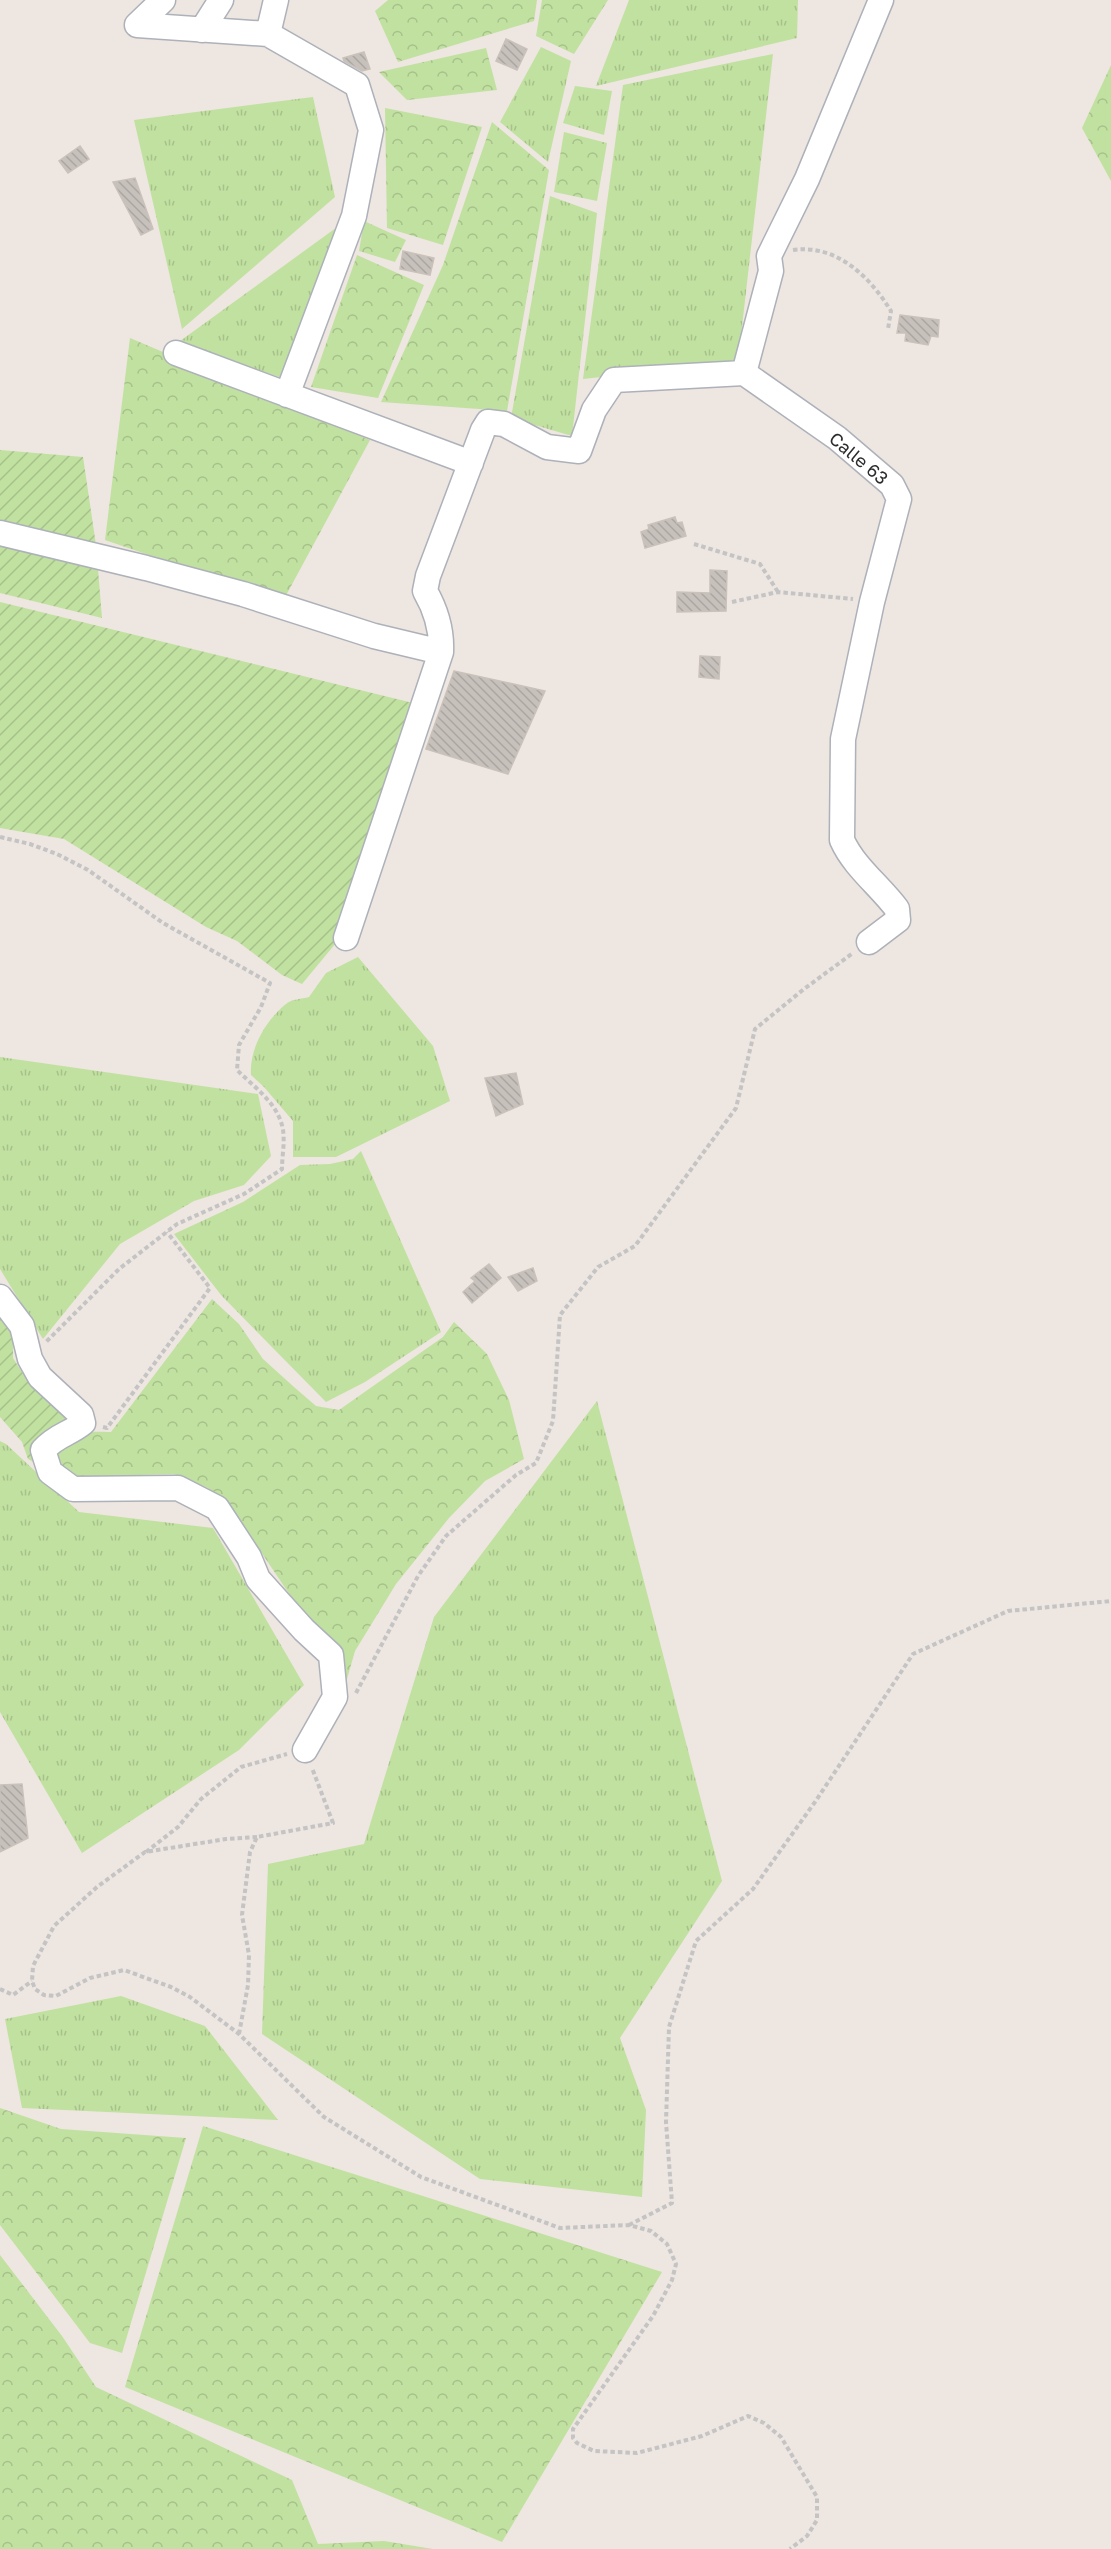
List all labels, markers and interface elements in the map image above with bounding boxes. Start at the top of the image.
street label: Calle 63 [825,427,893,489]

